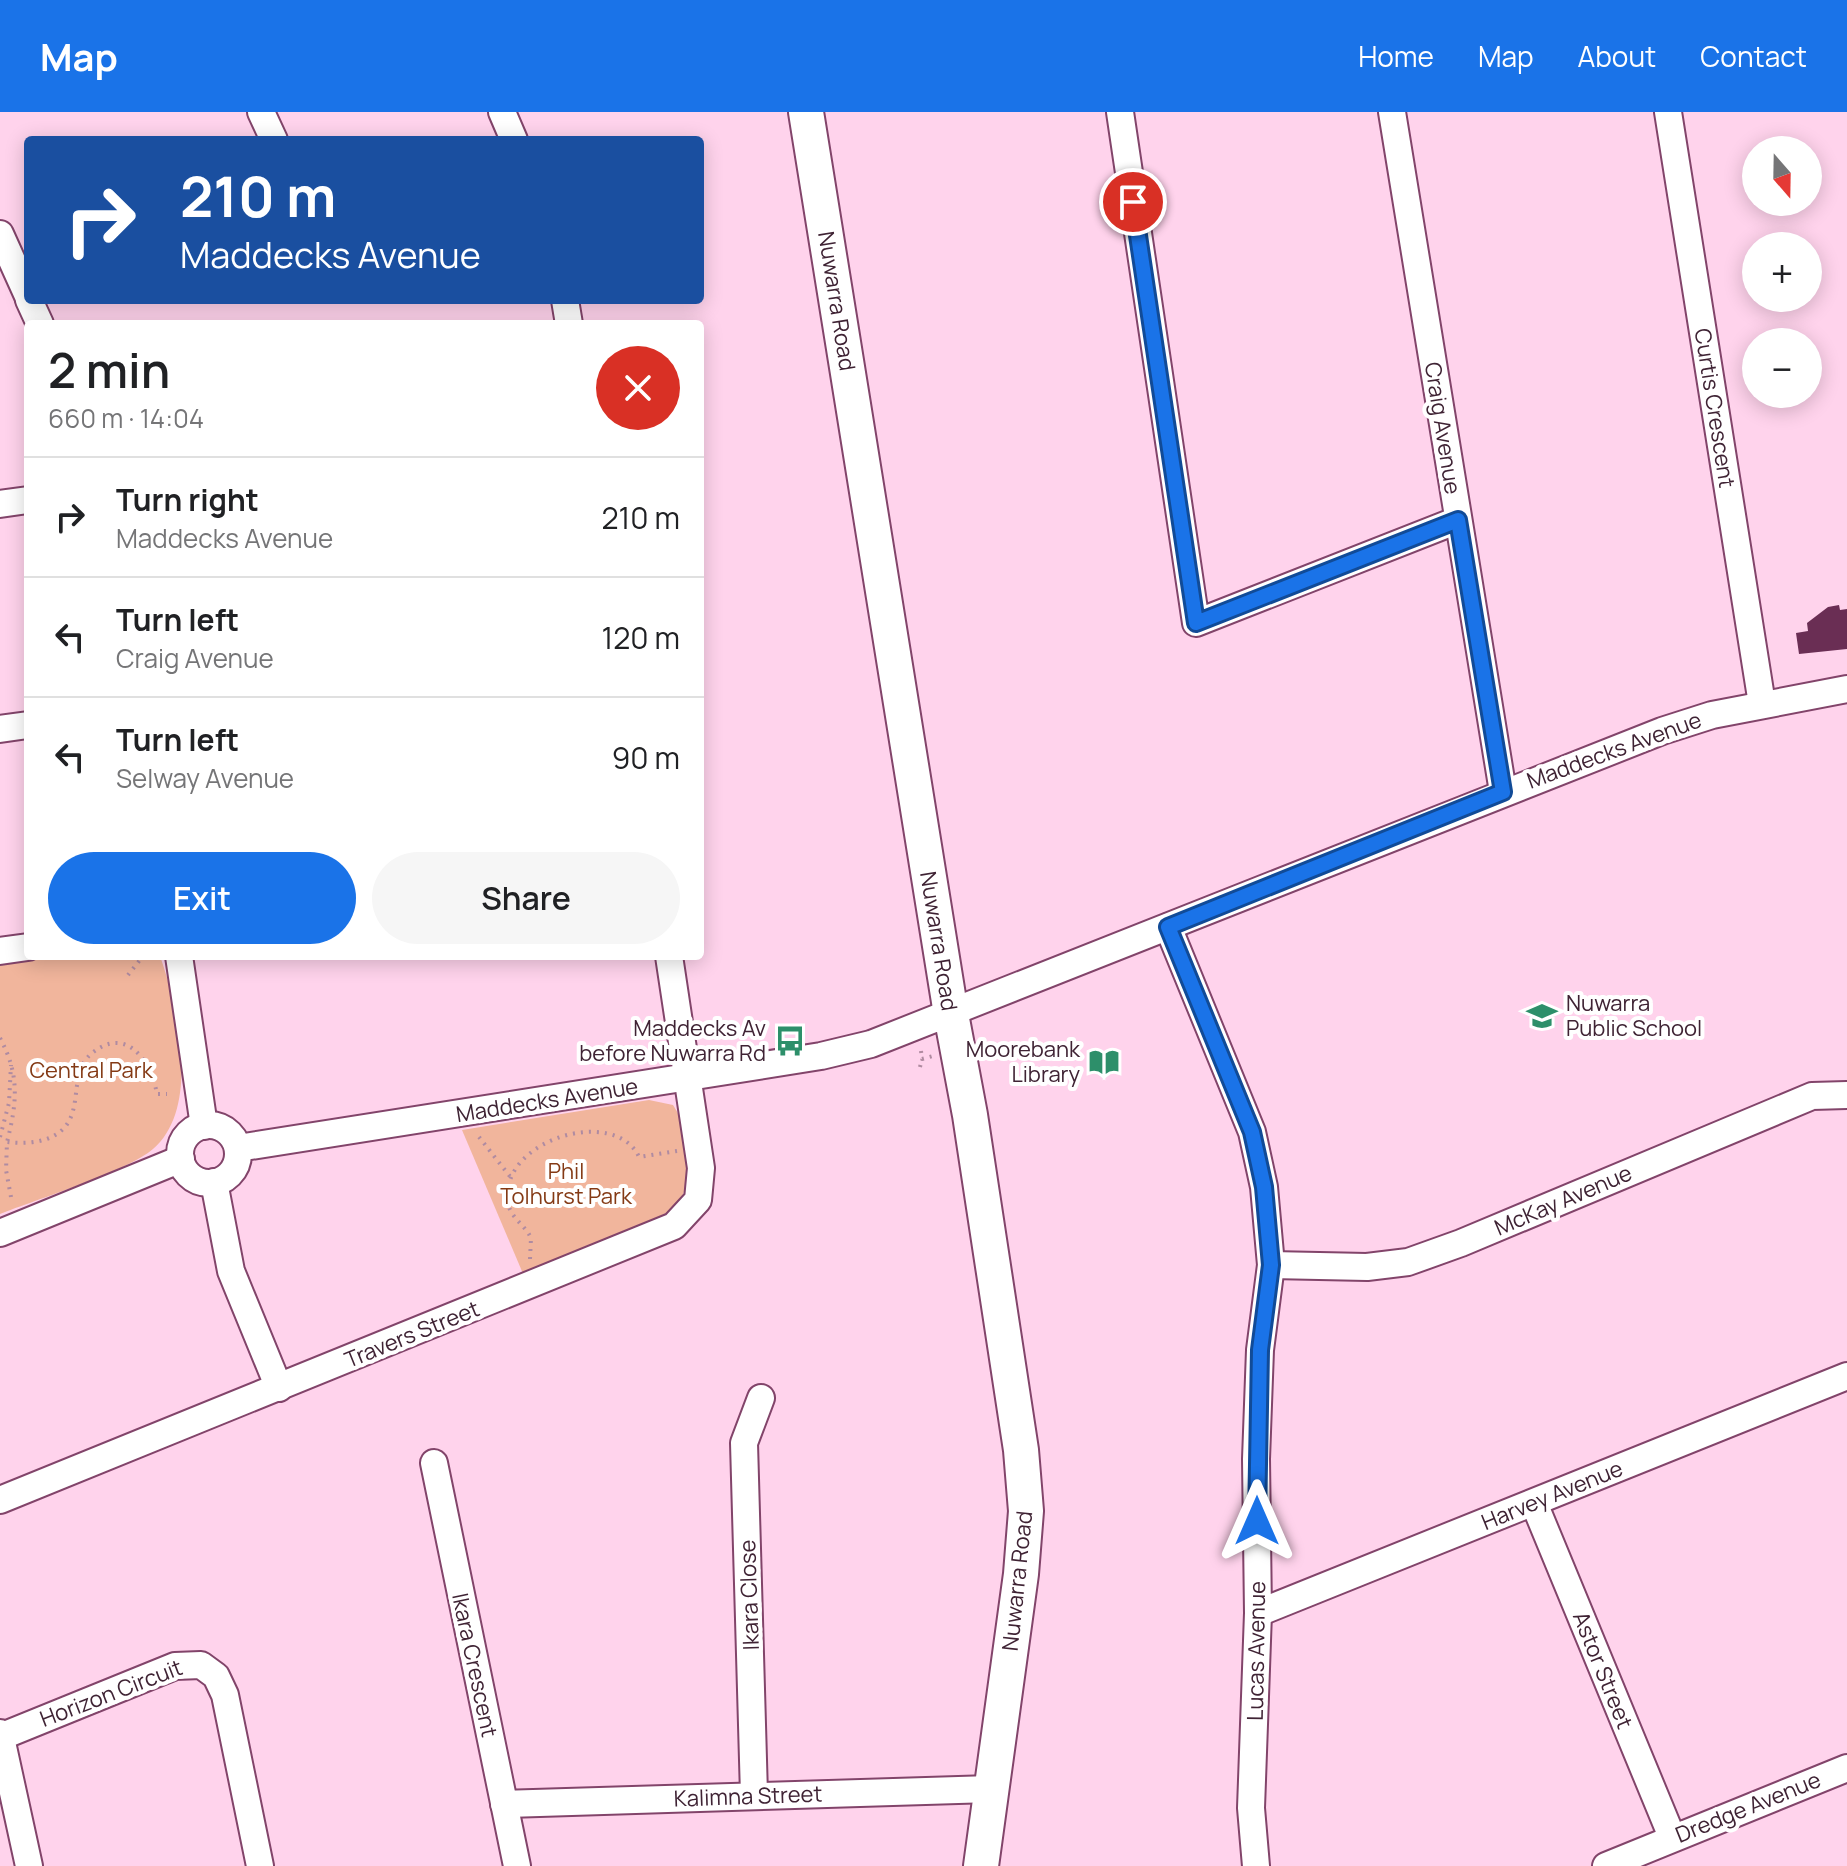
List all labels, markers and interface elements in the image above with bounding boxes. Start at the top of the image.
text: Map [40,30,118,82]
text: Home [1358,37,1434,75]
text: Map [1478,37,1534,75]
text: About [1578,37,1656,75]
text: Contact [1700,37,1807,75]
north arrow [1742,136,1822,216]
map controls [1742,136,1822,408]
text: 210 m [180,157,336,234]
icon: right [48,168,152,272]
pin [1099,168,1167,236]
icon: arrive [1111,180,1155,224]
street label: Nuwarra Road [811,229,863,373]
text: Maddecks Avenue [180,230,481,279]
button: + [1742,232,1822,312]
street label: Curtis Crescent [1688,326,1742,490]
button: − [1742,328,1822,408]
text: 2 min [48,337,170,402]
button: close [596,346,680,430]
street label: Craig Avenue [1418,360,1468,496]
text: 660 m · 14:04 [48,400,204,436]
text: Turn right [116,479,259,520]
icon: right [48,495,92,539]
text: 210 m [601,497,680,538]
text: Maddecks Avenue [116,520,333,556]
text: Turn left [116,599,239,640]
icon: left [48,615,92,659]
text: 120 m [601,617,680,658]
text: Craig Avenue [116,640,274,676]
street label: Maddecks Avenue [1523,704,1706,796]
text: Turn left [116,719,239,760]
icon: left [48,735,92,779]
text: 90 m [612,737,680,778]
text: Selway Avenue [116,760,294,796]
button: Exit [48,852,356,944]
button: Share [372,852,680,944]
street label: Nuwarra Road [913,869,965,1013]
place label: Nuwarra Public School [1566,988,1702,1043]
school or university icon: Nuwarra Public School [1525,999,1559,1033]
place label: Maddecks Av before Nuwarra Rd [579,1013,766,1068]
bus stop icon: Maddecks Av before Nuwarra Rd [773,1024,807,1058]
place label: Moorebank Library [966,1034,1081,1089]
library icon: Moorebank Library [1087,1045,1121,1079]
park label: Central Park [29,1055,154,1085]
street label: Maddecks Avenue [454,1071,640,1129]
park label: Phil Tolhurst Park [500,1156,633,1211]
street label: McKay Avenue [1490,1157,1636,1242]
street label: Travers Street [340,1293,484,1375]
street label: Harvey Avenue [1477,1453,1627,1537]
position arrow [1215,1479,1299,1563]
street label: Nuwarra Road [995,1509,1039,1653]
street label: Ikara Close [732,1539,766,1651]
street label: Lucas Avenue [1240,1581,1272,1721]
street label: Ikara Crescent [445,1590,505,1740]
street label: Astor Street [1566,1607,1640,1733]
street label: Horizon Circuit [36,1652,187,1734]
street label: Dredge Avenue [1671,1764,1825,1850]
street label: Kalimna Street [673,1778,823,1814]

